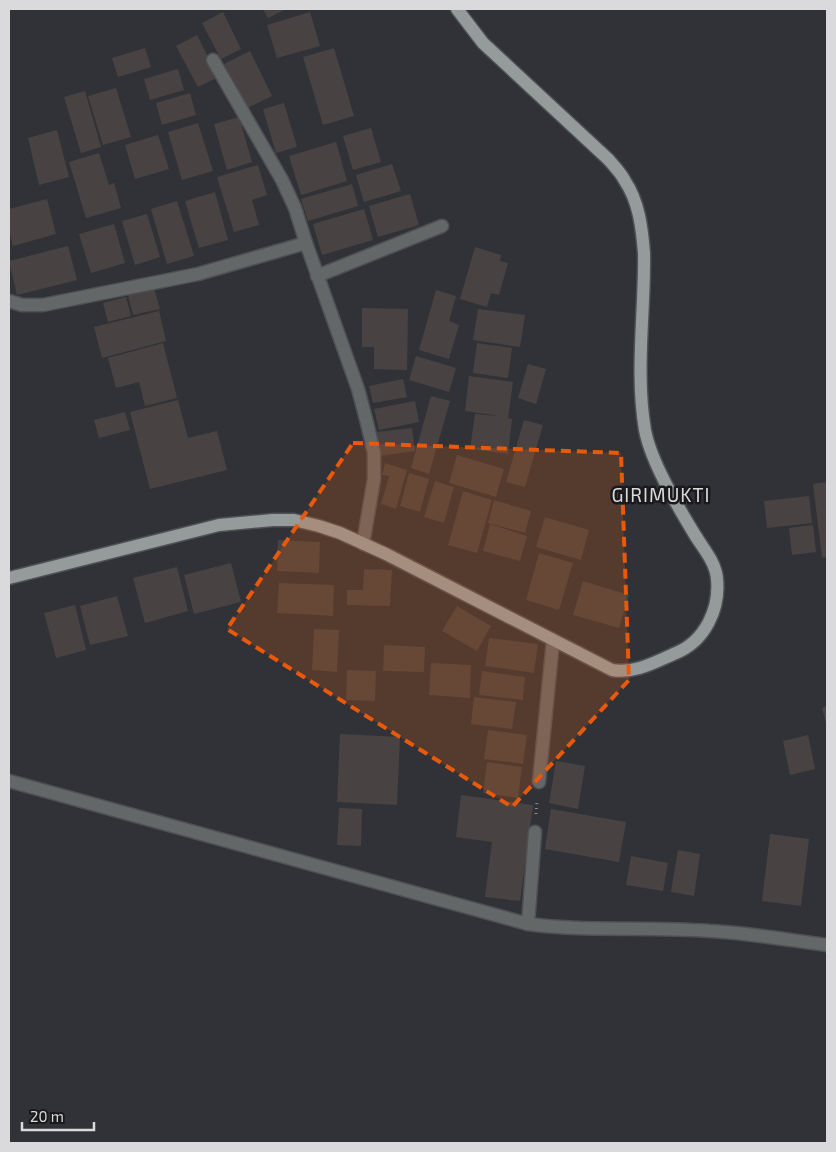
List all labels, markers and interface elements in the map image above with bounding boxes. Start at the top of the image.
district label: GIRIMUKTI [611,483,711,506]
scale bar [22,1100,95,1132]
text: 20 m [30,1107,64,1125]

